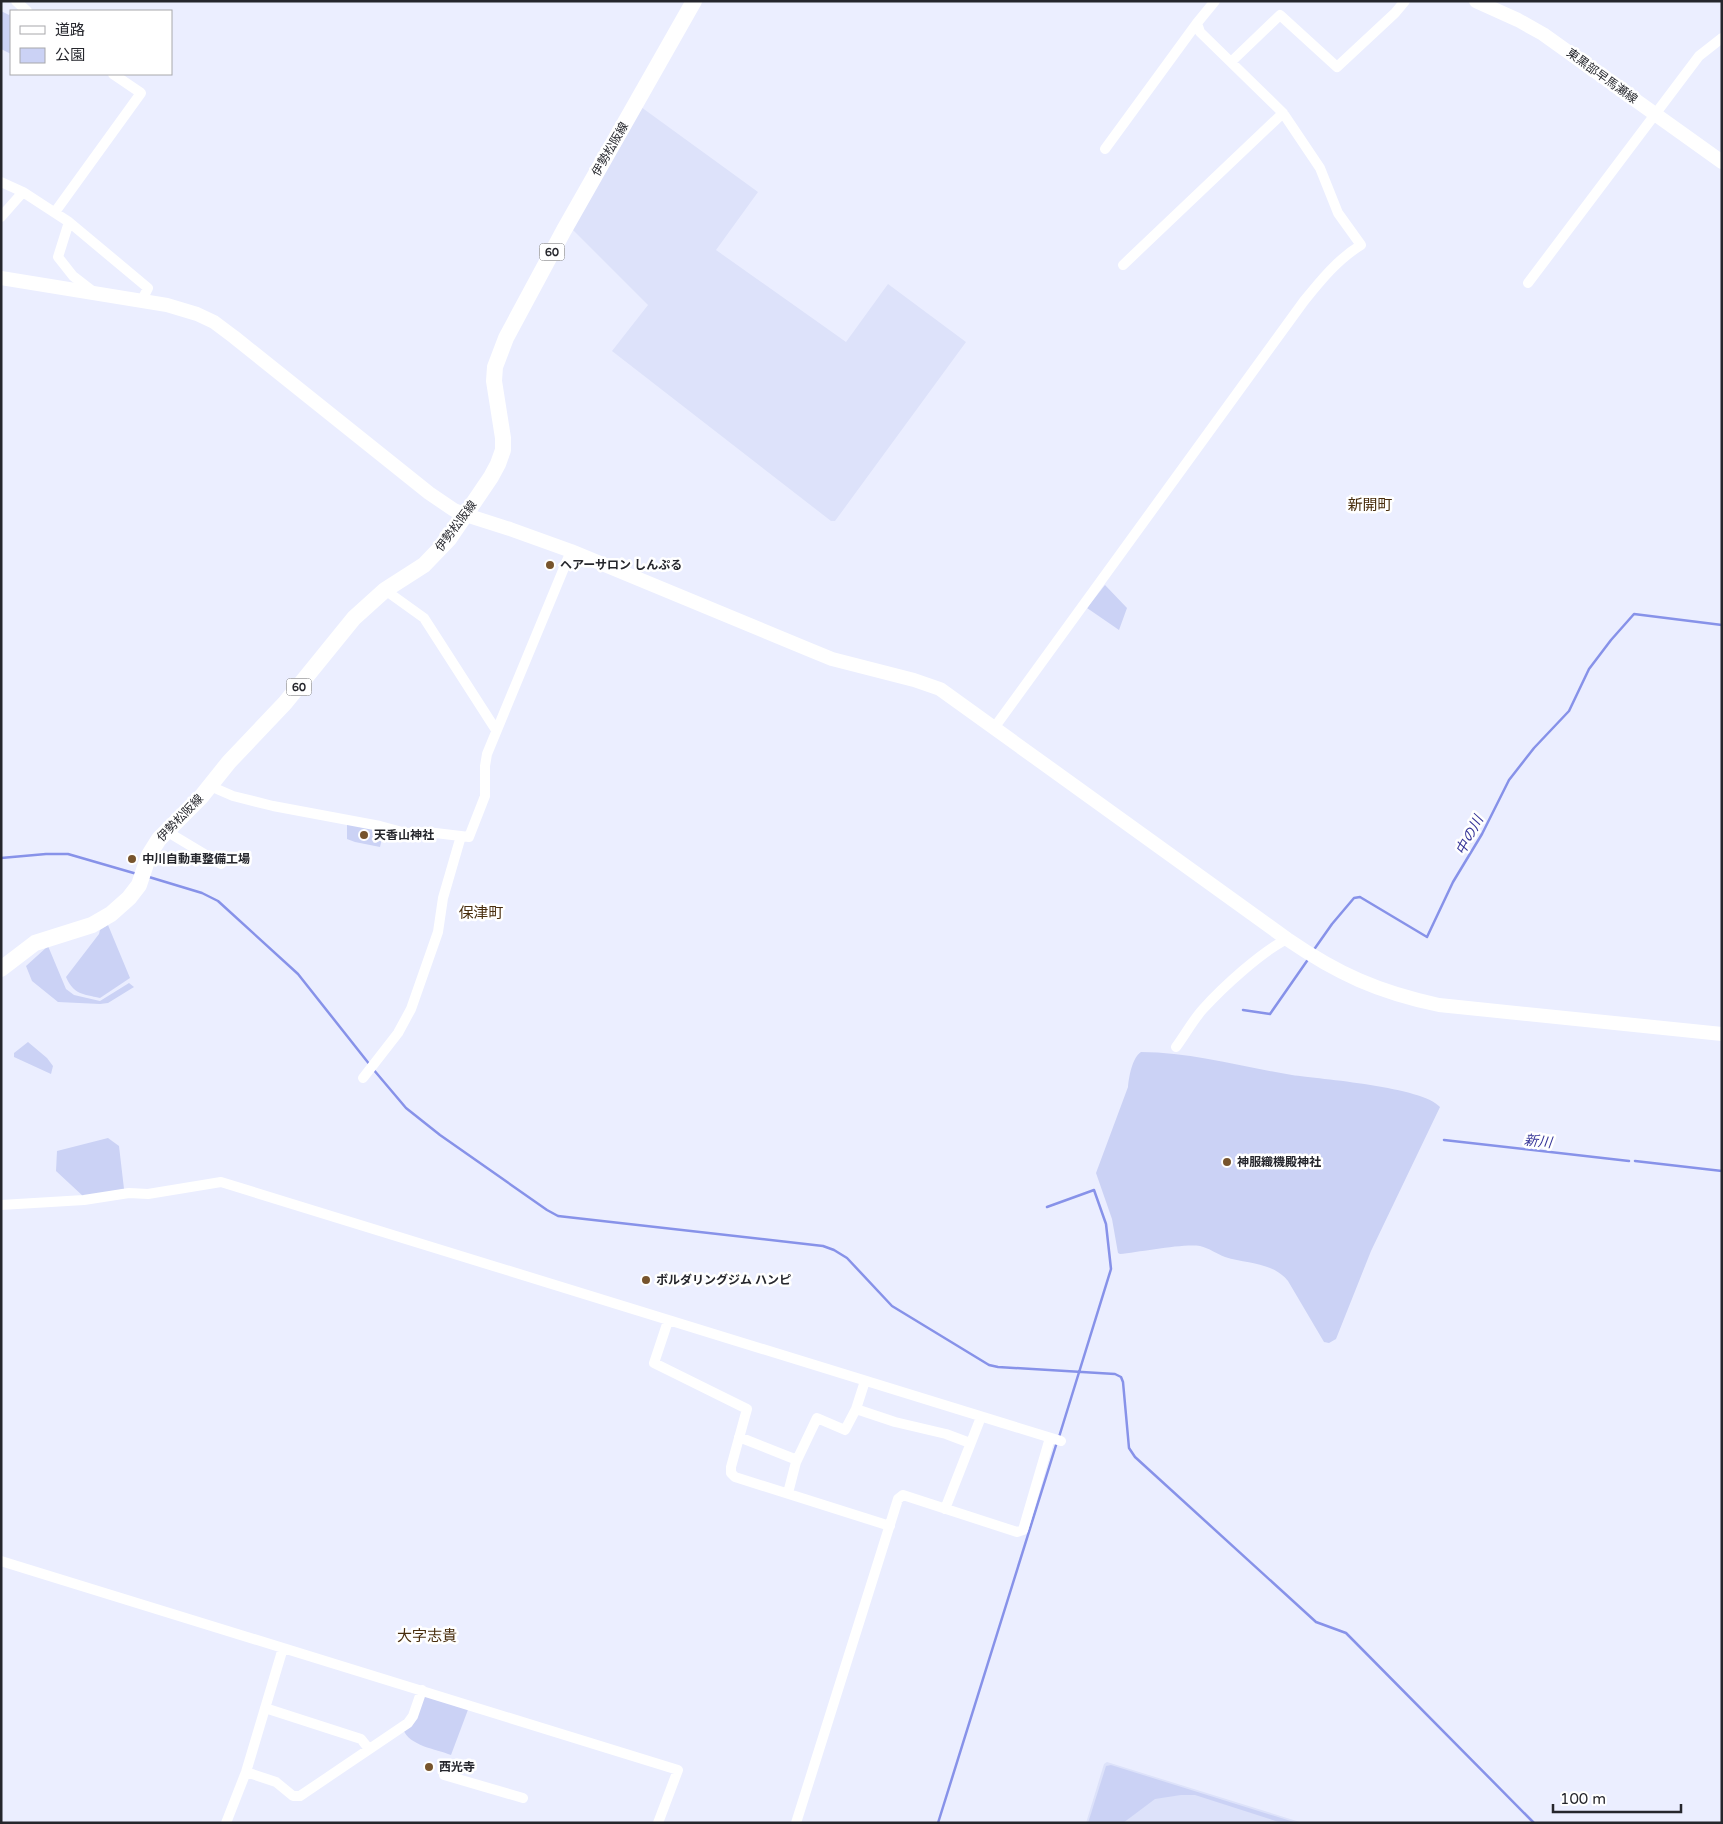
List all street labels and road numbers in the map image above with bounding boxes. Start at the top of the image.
street label: 東黒部早馬瀬線 [1564,46,1640,106]
street label: 伊勢松阪線 [589,120,631,178]
road number: 60 [540,243,564,260]
street label: 伊勢松阪線 [432,498,480,554]
road number: 60 [286,679,312,696]
street label: 伊勢松阪線 [154,792,206,844]

